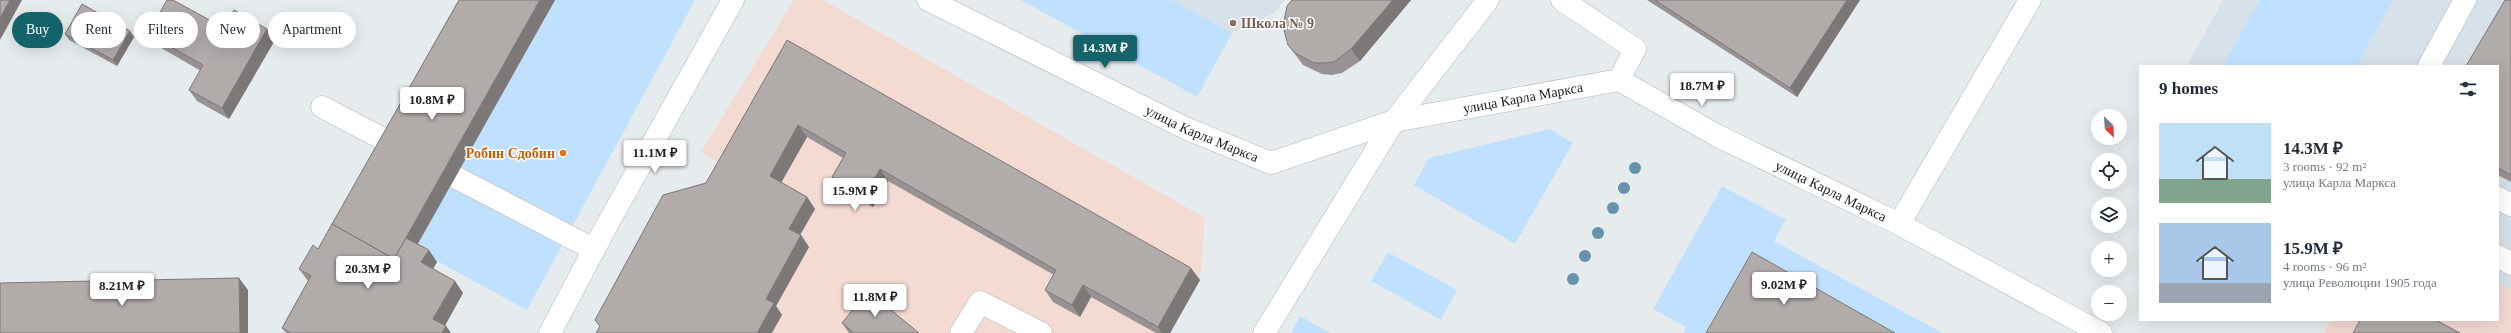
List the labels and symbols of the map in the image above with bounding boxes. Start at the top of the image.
place label: Школа № 9 [1241,16,1314,31]
marker: Школа № 9 [1228,18,1238,28]
pin: 14.3M ₽ [1068,35,1142,69]
pin: 18.7M ₽ [1665,73,1739,107]
street label: улица Карла Маркса [1462,79,1585,116]
pin: 10.8M ₽ [395,87,469,121]
street label: улица Карла Маркса [1143,102,1262,165]
north arrow [2091,109,2127,145]
pin: 11.1M ₽ [618,140,692,174]
place label: Робин Сдобин [466,146,555,161]
marker: Робин Сдобин [558,148,568,158]
street label: улица Карла Маркса [1773,158,1890,225]
pin: 15.9M ₽ [818,178,892,212]
pin: 20.3M ₽ [331,256,405,290]
pin: 9.02M ₽ [1747,272,1821,306]
pin: 8.21M ₽ [85,273,159,307]
pin: 11.8M ₽ [838,284,912,318]

